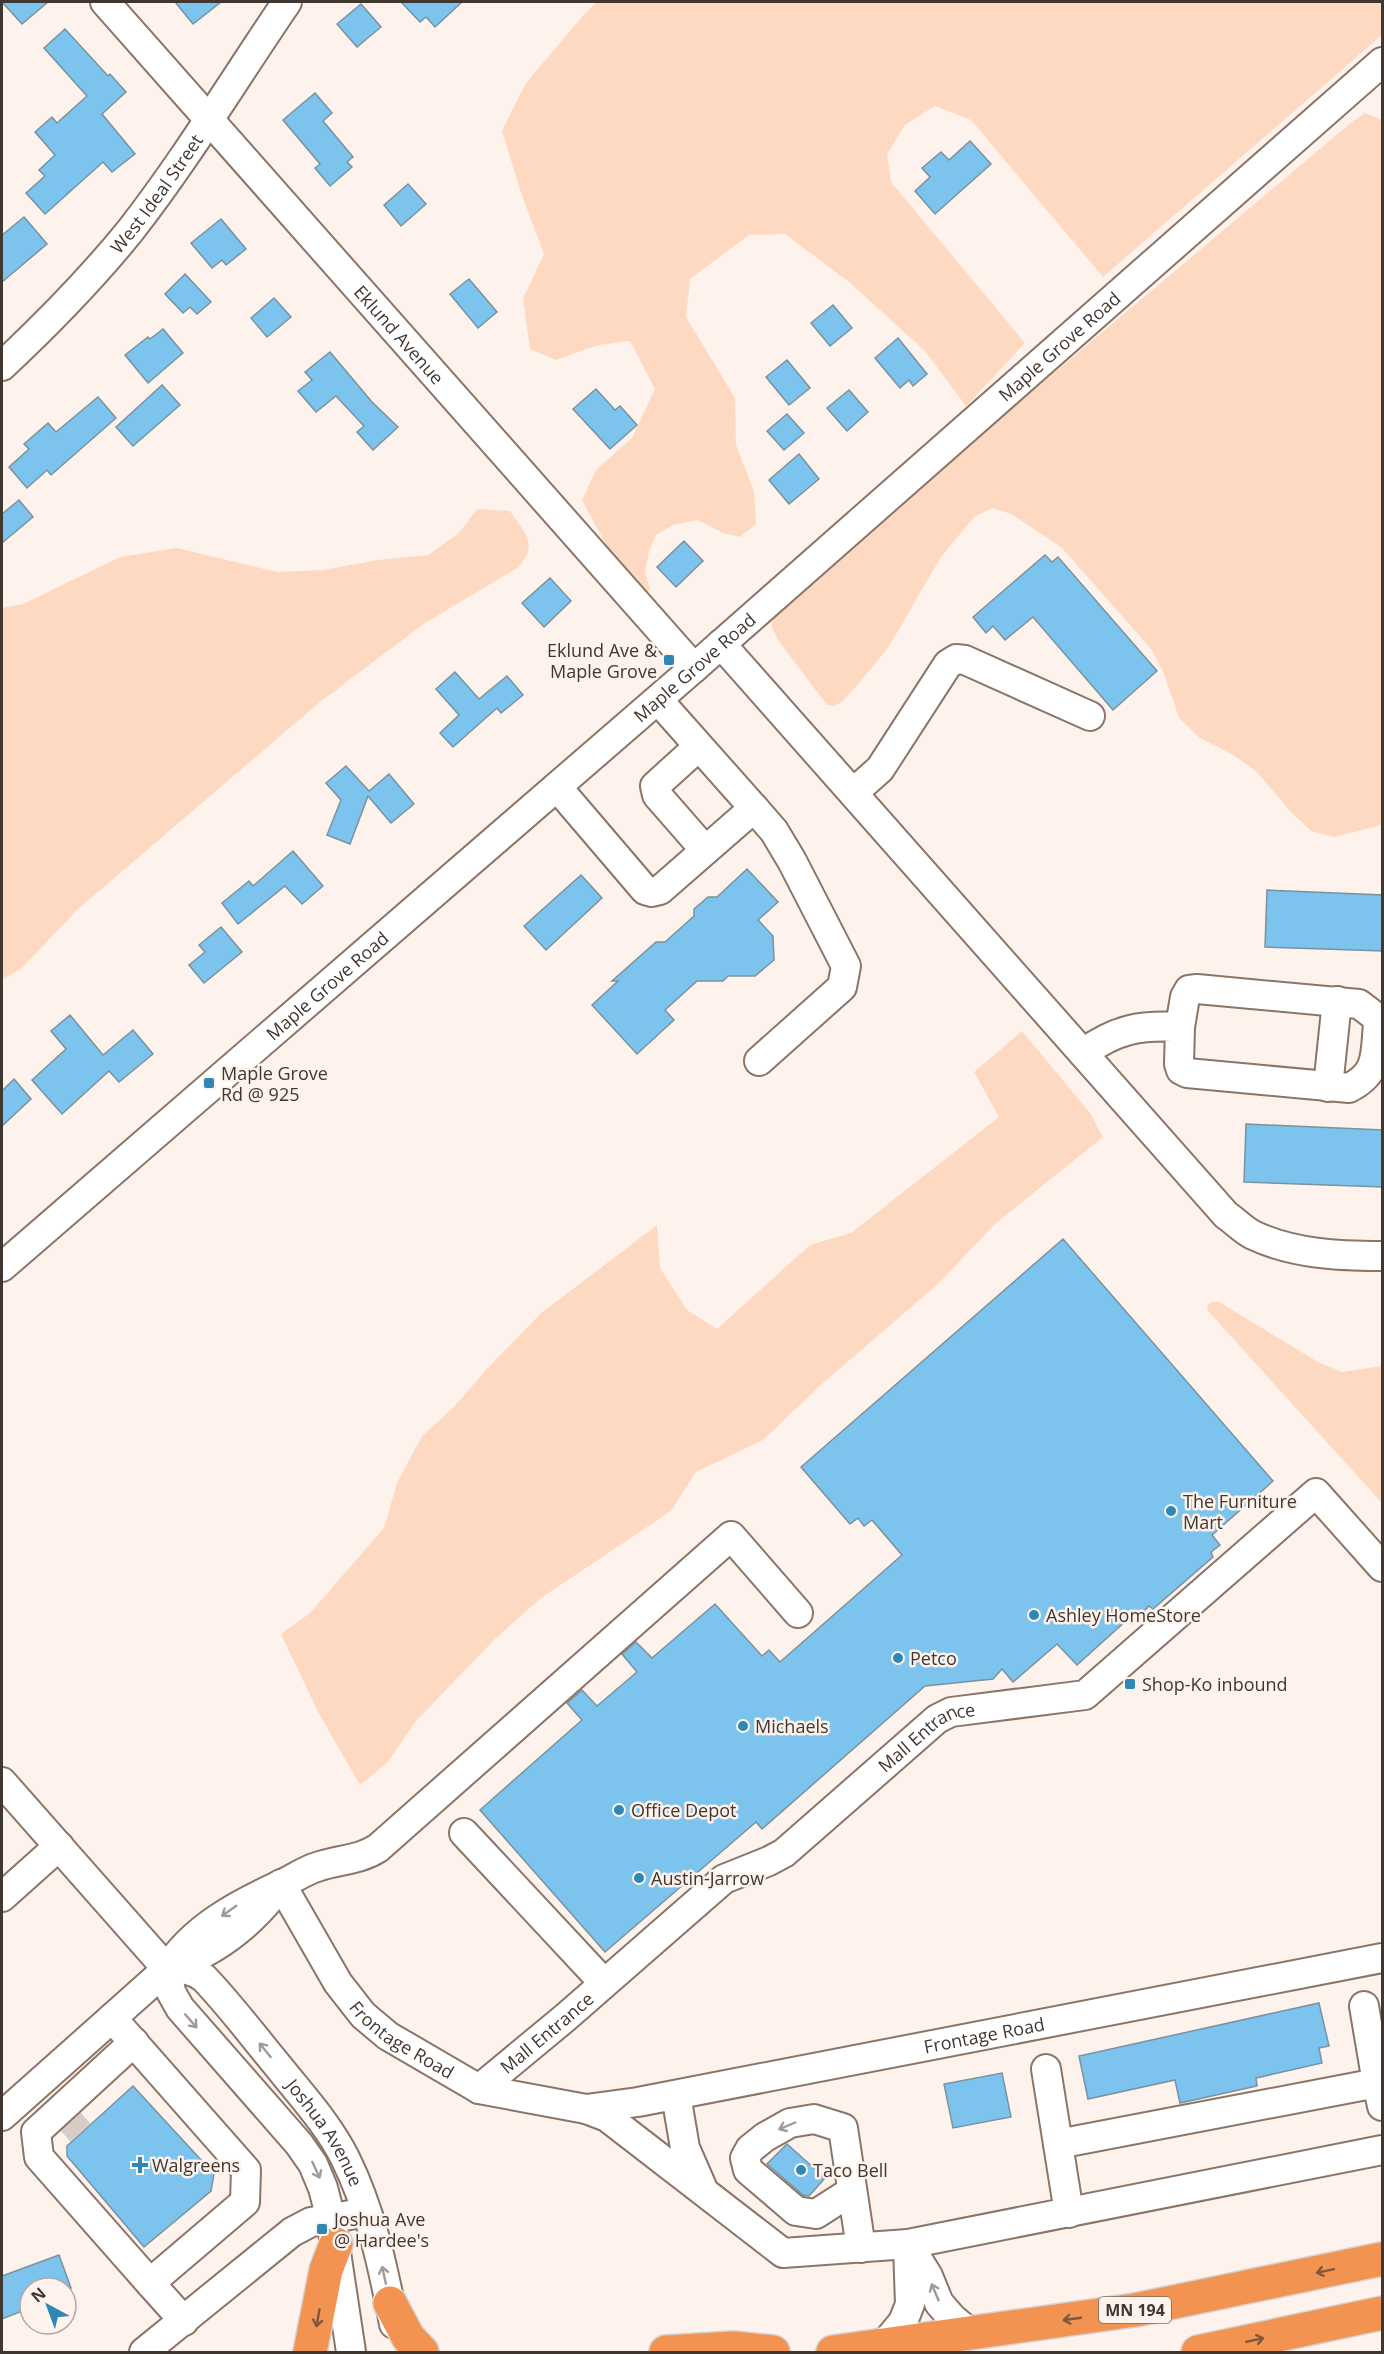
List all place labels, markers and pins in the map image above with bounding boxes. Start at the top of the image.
place label: Eklund Ave & Maple Grove [547,638,658,683]
marker: Eklund Ave & Maple Grove [662,653,676,667]
place label: Maple Grove Rd @ 925 [221,1061,328,1106]
marker: Maple Grove Rd @ 925 [202,1076,216,1090]
place label: The Furniture Mart [1183,1489,1297,1534]
marker: The Furniture Mart [1164,1504,1178,1518]
place label: Ashley HomeStore [1046,1603,1201,1627]
marker: Ashley HomeStore [1027,1608,1041,1622]
place label: Petco [910,1646,957,1670]
marker: Petco [891,1651,905,1665]
place label: Shop-Ko inbound [1142,1672,1288,1696]
marker: Shop-Ko inbound [1123,1677,1137,1691]
place label: Michaels [755,1714,829,1738]
marker: Michaels [736,1719,750,1733]
place label: Office Depot [631,1798,736,1822]
marker: Office Depot [612,1803,626,1817]
place label: Austin-Jarrow [651,1866,764,1890]
marker: Austin-Jarrow [632,1871,646,1885]
place label: Walgreens [152,2153,240,2177]
marker: Walgreens [133,2158,147,2172]
place label: Taco Bell [813,2158,888,2182]
marker: Taco Bell [794,2163,808,2177]
place label: Joshua Ave @ Hardee's [332,2207,429,2252]
marker: Joshua Ave @ Hardee's [315,2222,329,2236]

